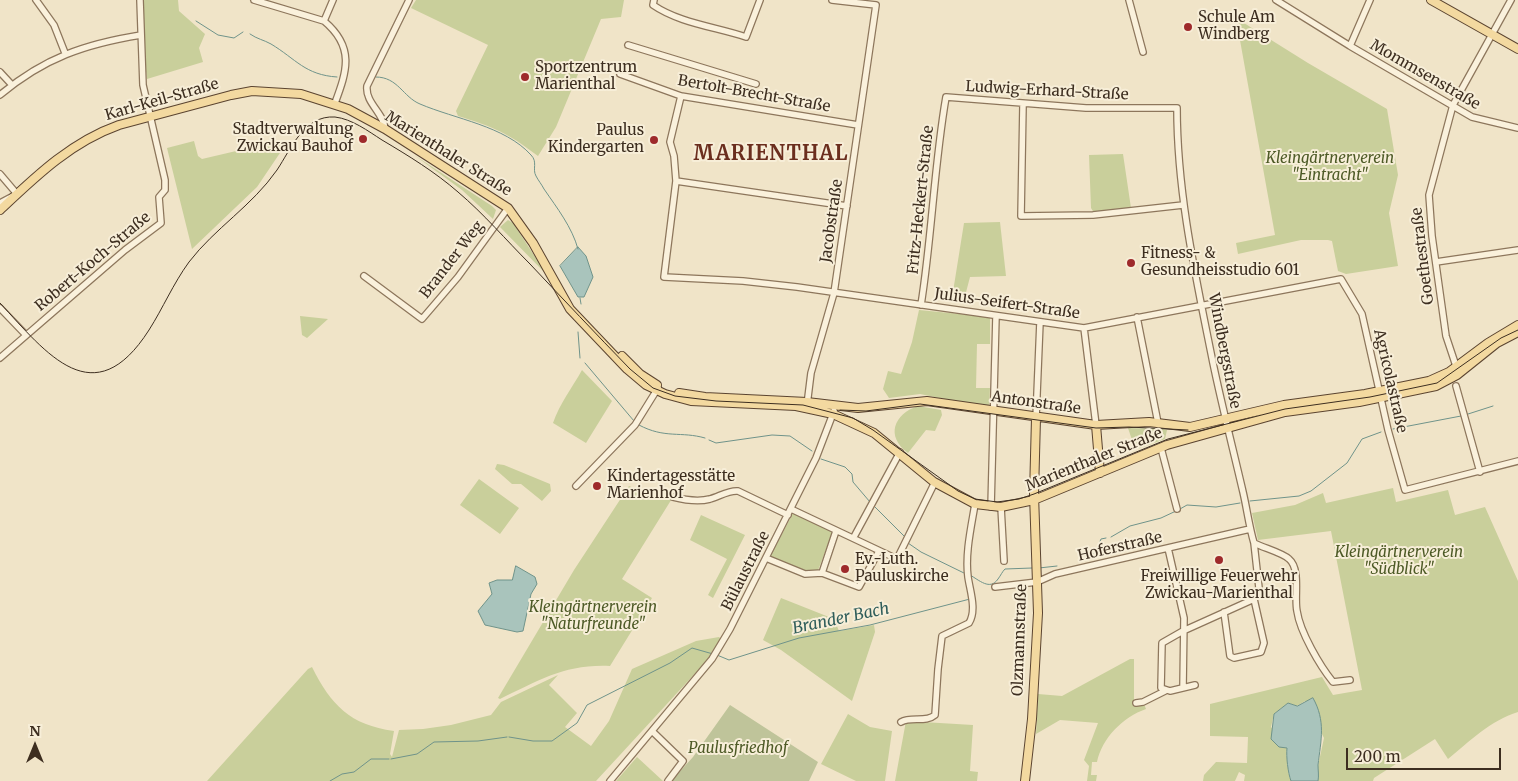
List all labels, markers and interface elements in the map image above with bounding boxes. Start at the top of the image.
place label: Schule Am Windberg [1198,9,1275,44]
marker: Schule Am Windberg [1182,21,1194,33]
street label: Mommsenstraße [1367,36,1483,114]
place label: Sportzentrum Marienthal [535,59,637,94]
marker: Sportzentrum Marienthal [519,71,531,83]
street label: Bertolt-Brecht-Straße [676,72,832,116]
street label: Karl-Keil-Straße [103,75,221,125]
street label: Ludwig-Erhard-Straße [965,78,1129,104]
street label: Marienthaler Straße [381,108,515,200]
place label: Stadtverwaltung Zwickau Bauhof [232,121,353,156]
place label: Paulus Kindergarten [548,122,644,157]
street label: Fritz-Heckert-Straße [904,125,938,275]
marker: Stadtverwaltung Zwickau Bauhof [357,133,369,145]
marker: Paulus Kindergarten [648,134,660,146]
district label: MARIENTHAL [692,142,850,166]
park label: Kleingärtnerverein "Eintracht" [1266,150,1394,185]
street label: Jacobstraße [817,178,847,264]
street label: Goethestraße [1408,206,1438,306]
street label: Robert-Koch-Straße [32,209,154,315]
street label: Brander Weg [416,218,488,302]
place label: Fitness- & Gesundheisstudio 601 [1141,245,1299,280]
marker: Fitness- & Gesundheisstudio 601 [1125,257,1137,269]
street label: Julius-Seifert-Straße [933,285,1081,323]
street label: Windbergstraße [1204,292,1244,410]
street label: Agricolastraße [1369,327,1411,435]
street label: Antonstraße [990,388,1082,418]
street label: Marienthaler Straße [1023,424,1165,496]
place label: Kindertagesstätte Marienhof [607,468,735,503]
marker: Kindertagesstätte Marienhof [591,480,603,492]
street label: Bülaustraße [718,528,774,614]
street label: Hoferstraße [1076,529,1164,565]
park label: Kleingärtnerverein "Südblick" [1335,544,1463,579]
place label: Ev.-Luth. Pauluskirche [855,551,949,586]
marker: Freiwillige Feuerwehr Zwickau-Marienthal [1213,554,1225,566]
marker: Ev.-Luth. Pauluskirche [839,563,851,575]
place label: Freiwillige Feuerwehr Zwickau-Marienthal [1140,568,1298,603]
street label: Olzmannstraße [1009,584,1031,696]
park label: Kleingärtnerverein "Naturfreunde" [529,599,657,634]
water label: Brander Bach [791,599,891,639]
north arrow [10,721,60,771]
text: N [29,722,41,740]
scale bar [1348,738,1503,770]
park label: Paulusfriedhof [688,740,788,758]
text: 200 m [1354,747,1401,766]

